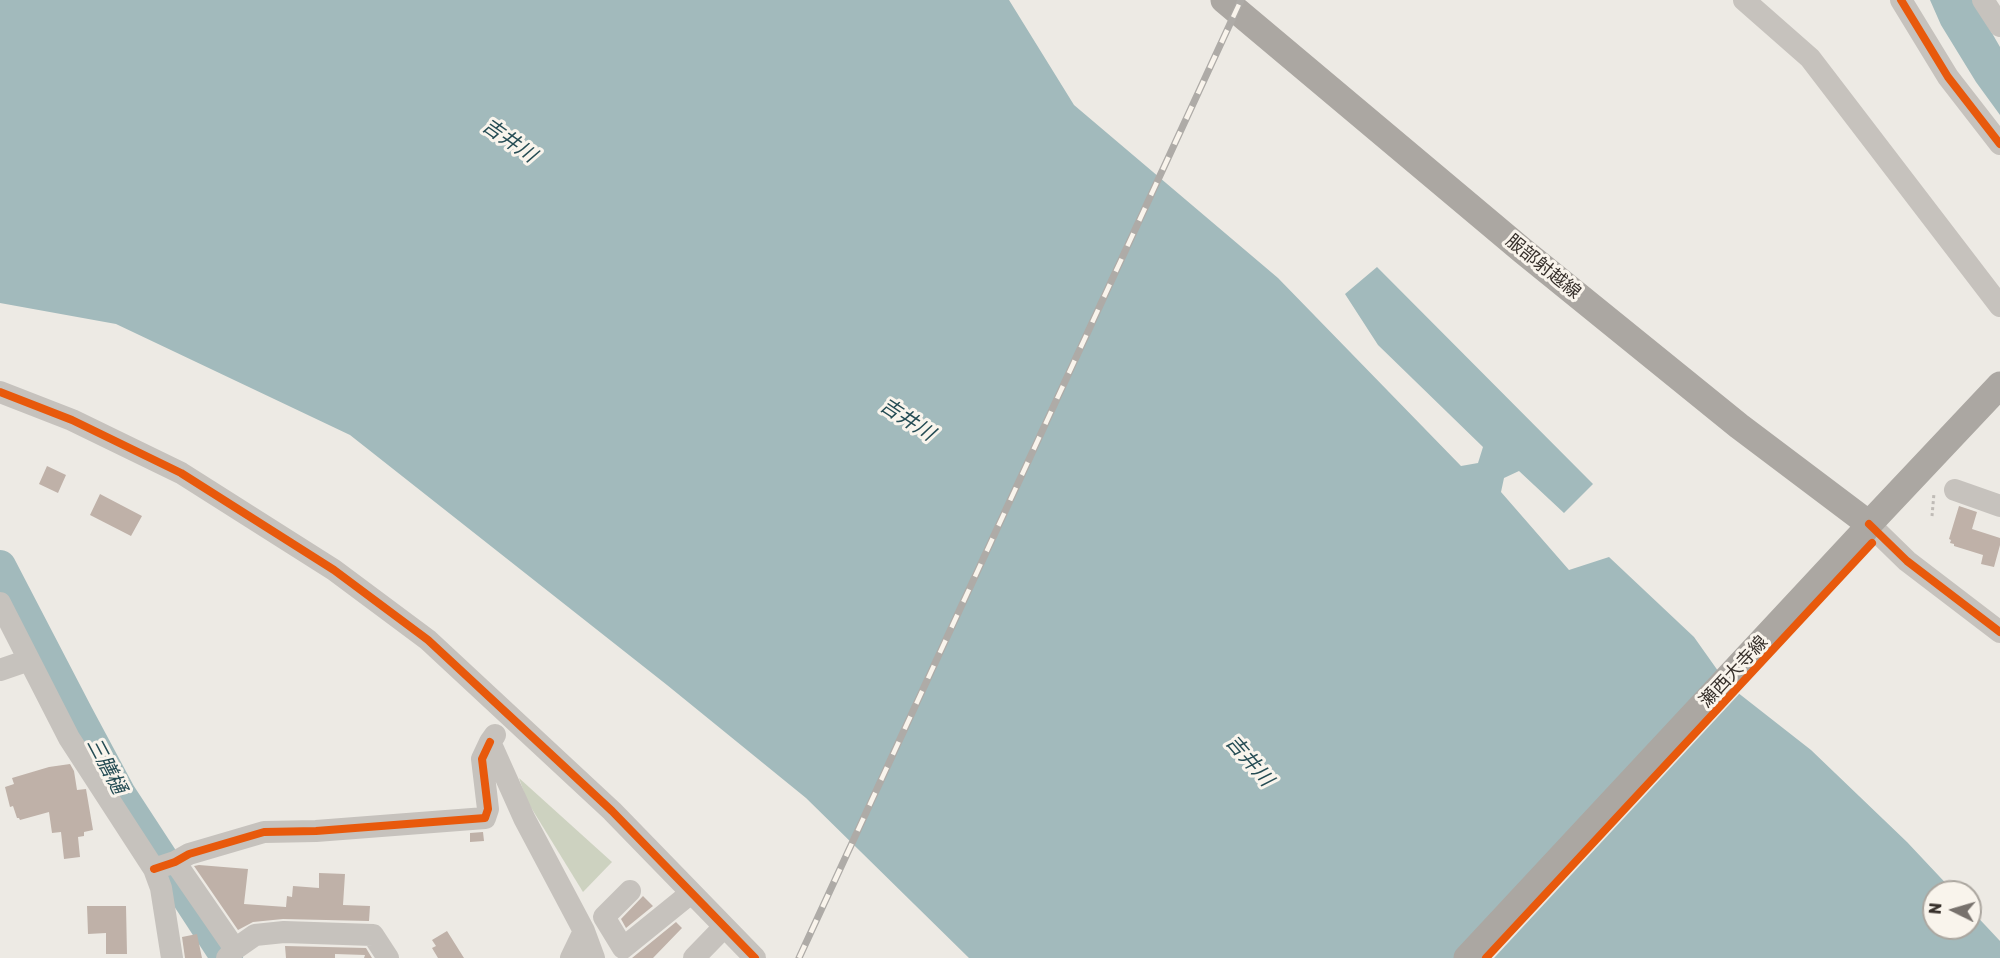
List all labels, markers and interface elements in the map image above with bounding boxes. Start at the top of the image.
water label: 吉井川 [478,114,540,168]
street label: 服部射越線 [1501,230,1585,304]
water label: 吉井川 [875,394,939,446]
street label: 瀬西大寺線 [1695,632,1773,712]
water label: 吉井川 [1220,730,1278,792]
water label: 三膳樋 [81,734,131,798]
north arrow [1922,880,1982,940]
text: N [1926,902,1946,915]

